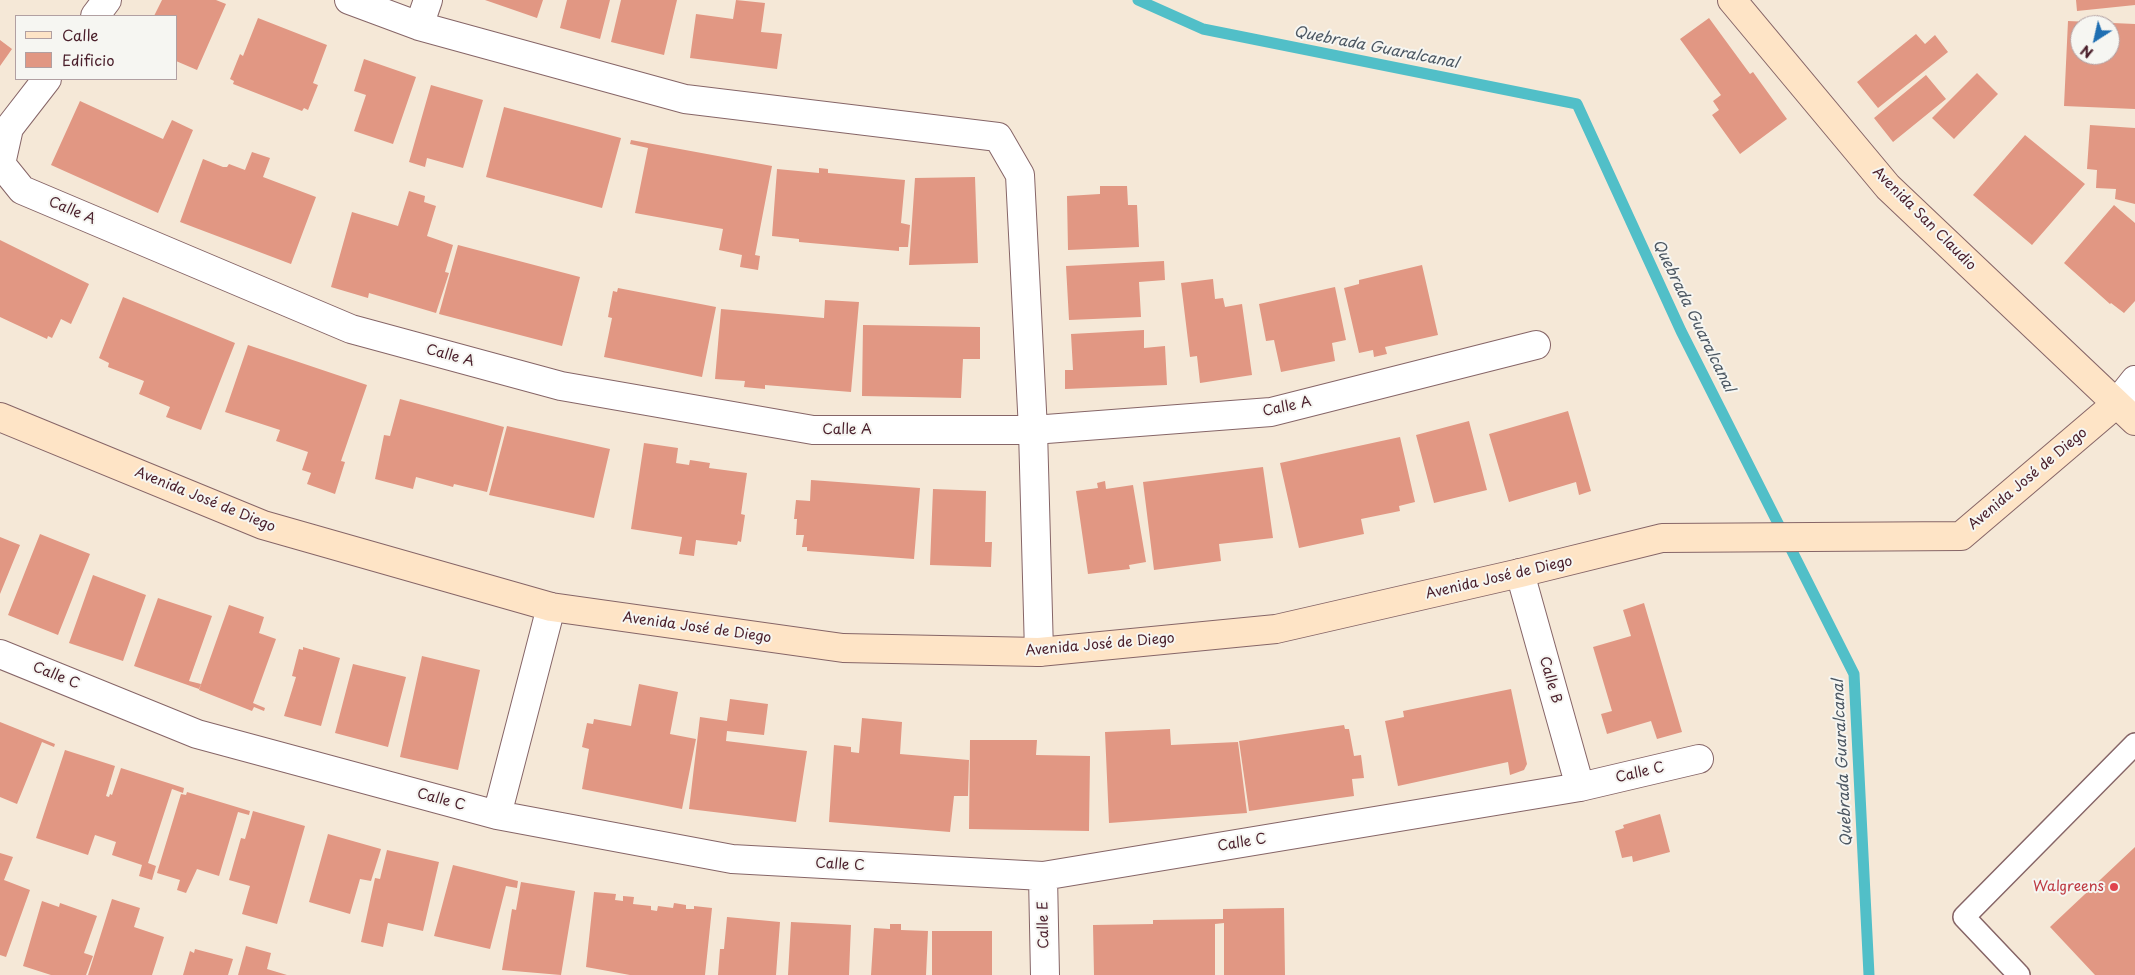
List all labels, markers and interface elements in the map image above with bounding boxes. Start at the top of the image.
legend [15,15,178,80]
north arrow [2070,15,2120,65]
text: Calle [62,23,99,46]
water label: Quebrada Guaralcanal [1292,23,1460,73]
text: N [2076,40,2097,64]
text: Edificio [62,48,115,71]
street label: Avenida San Claudio [1869,164,1979,274]
street label: Calle A [46,194,98,228]
water label: Quebrada Guaralcanal [1648,237,1738,395]
street label: Calle A [424,341,476,371]
street label: Calle A [1261,394,1313,420]
street label: Calle A [822,422,872,438]
street label: Avenida José de Diego [1965,424,2091,534]
street label: Avenida José de Diego [132,464,278,536]
street label: Avenida José de Diego [1424,553,1574,603]
street label: Avenida José de Diego [622,609,772,647]
street label: Avenida José de Diego [1025,630,1175,660]
street label: Calle B [1535,655,1565,705]
street label: Calle C [30,659,82,693]
water label: Quebrada Guaralcanal [1830,679,1856,847]
street label: Calle C [1614,759,1666,787]
street label: Calle C [415,785,467,815]
street label: Calle C [1216,831,1268,855]
street label: Calle C [815,855,865,875]
place label: Walgreens [2033,879,2104,895]
marker: Walgreens [2108,881,2120,893]
street label: Calle E [1035,901,1053,949]

